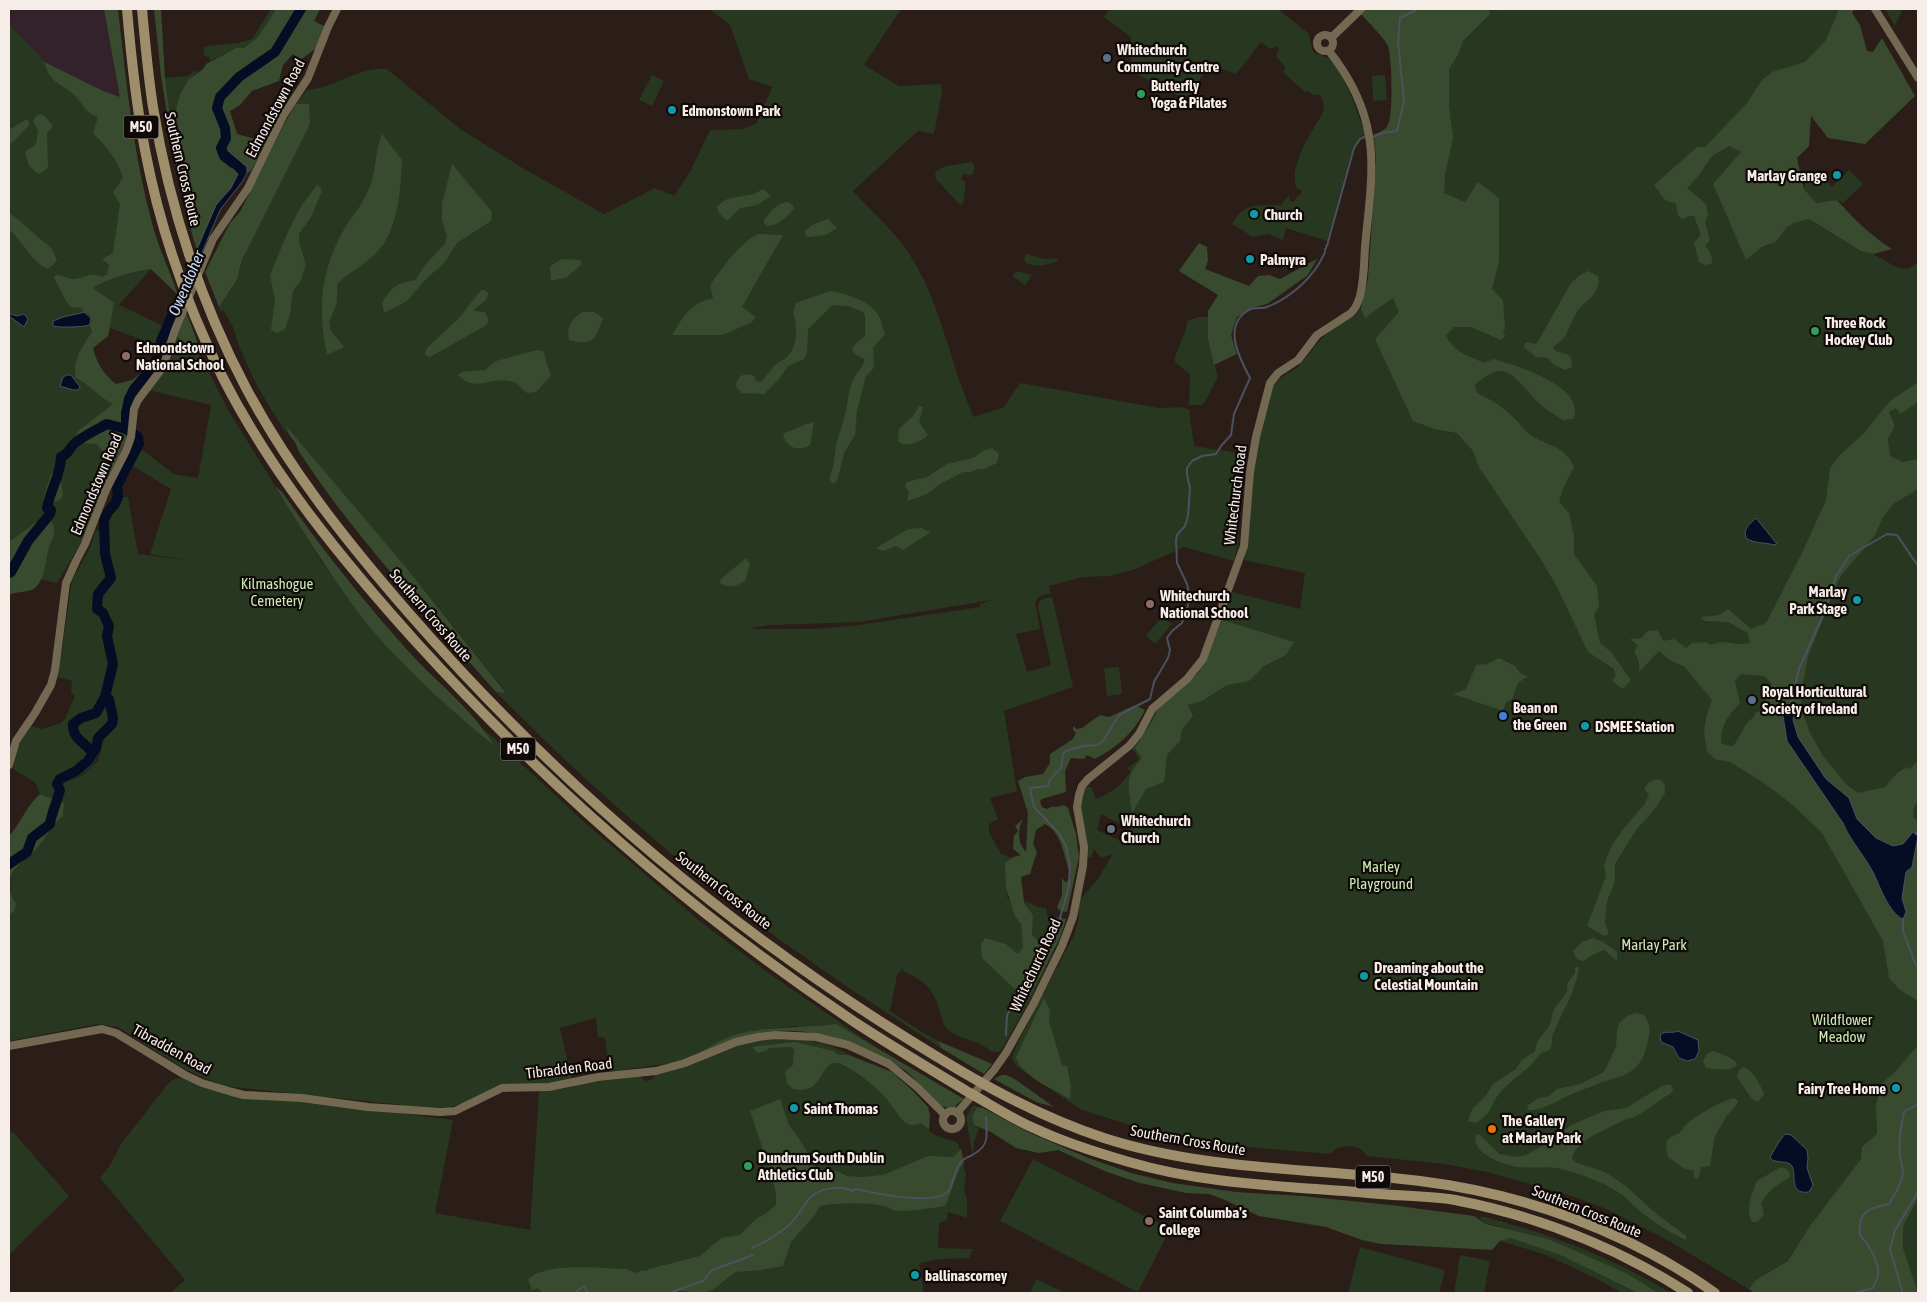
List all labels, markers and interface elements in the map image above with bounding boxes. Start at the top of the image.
place label: Whitechurch Community Centre [1116,41,1220,75]
marker: Whitechurch Community Centre [1101,52,1113,64]
street label: Edmondstown Road [242,56,308,160]
place label: Butterfly Yoga & Pilates [1150,77,1227,111]
marker: Butterfly Yoga & Pilates [1135,88,1147,100]
place label: Edmonstown Park [682,102,781,119]
marker: Edmonstown Park [666,104,678,116]
street label: Southern Cross Route [162,110,204,228]
road number: M50 [124,115,158,138]
place label: Marlay Grange [1747,167,1827,184]
marker: Marlay Grange [1831,169,1843,181]
place label: Church [1264,206,1303,223]
marker: Church [1248,208,1260,220]
water label: Owendoher [164,247,208,318]
place label: Palmyra [1260,251,1306,268]
marker: Palmyra [1244,253,1256,265]
place label: Three Rock Hockey Club [1825,314,1893,348]
marker: Three Rock Hockey Club [1809,325,1821,337]
place label: Edmondstown National School [136,339,225,373]
marker: Edmondstown National School [120,350,132,362]
street label: Edmondstown Road [67,430,125,538]
street label: Whitechurch Road [1220,444,1250,546]
street label: Southern Cross Route [386,565,476,665]
park label: Kilmashogue Cemetery [241,575,314,609]
place label: Marlay Park Stage [1789,583,1848,617]
place label: Whitechurch National School [1159,587,1249,621]
marker: Marlay Park Stage [1851,594,1863,606]
marker: Whitechurch National School [1144,598,1156,610]
place label: Royal Horticultural Society of Ireland [1762,683,1868,717]
marker: Royal Horticultural Society of Ireland [1746,694,1758,706]
place label: Bean on the Green [1512,699,1567,733]
marker: Bean on the Green [1497,710,1509,722]
place label: DSMEE Station [1595,718,1674,735]
marker: DSMEE Station [1579,720,1591,732]
road number: M50 [500,738,536,761]
place label: Whitechurch Church [1120,812,1191,846]
marker: Whitechurch Church [1105,823,1117,835]
street label: Southern Cross Route [673,847,775,933]
park label: Marley Playground [1349,858,1413,892]
street label: Whitechurch Road [1006,916,1064,1014]
park label: Marlay Park [1621,936,1687,953]
place label: Dreaming about the Celestial Mountain [1374,959,1484,993]
marker: Dreaming about the Celestial Mountain [1358,970,1370,982]
park label: Wildflower Meadow [1812,1011,1873,1045]
street label: Tibradden Road [130,1020,214,1078]
street label: Tibradden Road [525,1054,613,1082]
place label: Fairy Tree Home [1798,1080,1886,1097]
marker: Fairy Tree Home [1890,1082,1902,1094]
place label: Saint Thomas [804,1100,879,1117]
marker: Saint Thomas [788,1102,800,1114]
place label: The Gallery at Marlay Park [1502,1112,1581,1146]
street label: Southern Cross Route [1129,1122,1247,1159]
marker: The Gallery at Marlay Park [1486,1123,1498,1135]
place label: Dundrum South Dublin Athletics Club [757,1149,884,1183]
marker: Dundrum South Dublin Athletics Club [742,1160,754,1172]
road number: M50 [1356,1166,1390,1188]
street label: Southern Cross Route [1530,1181,1644,1241]
place label: Saint Columba's College [1159,1204,1248,1238]
marker: Saint Columba's College [1143,1215,1155,1227]
place label: ballinascorney [925,1267,1008,1284]
marker: ballinascorney [909,1269,921,1281]

